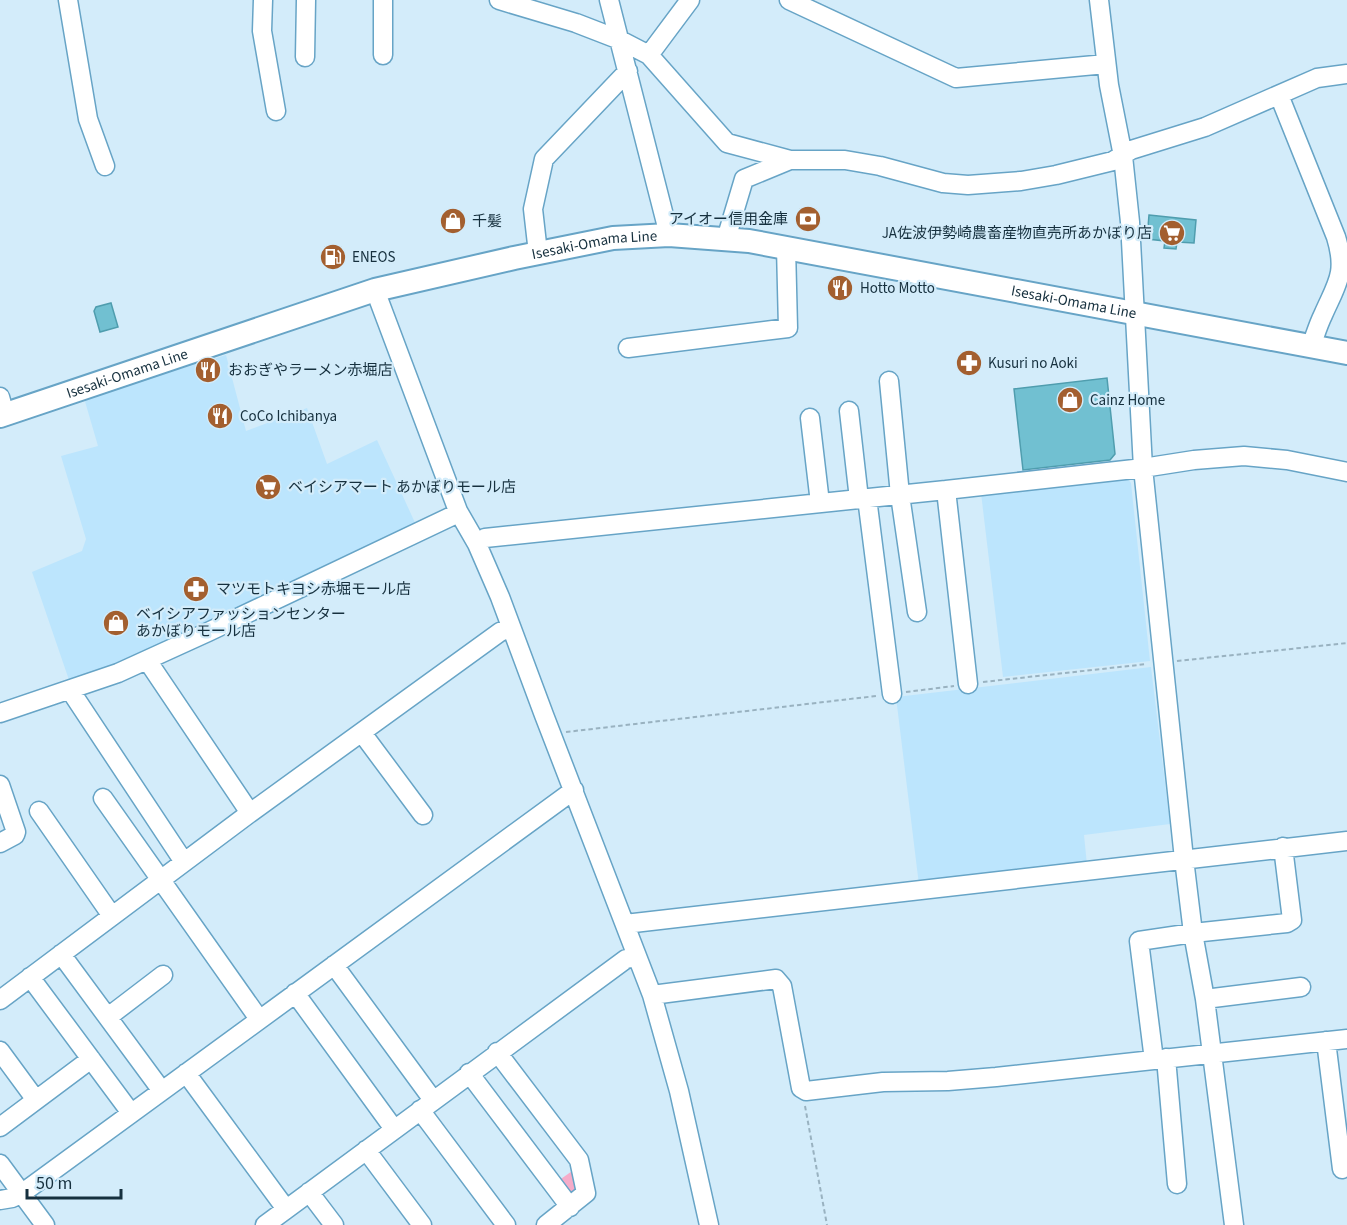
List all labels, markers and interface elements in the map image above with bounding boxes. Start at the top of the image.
bank icon: アイオー信用金庫 [793,204,823,234]
shop icon: 千髪 [438,206,468,236]
place label: アイオー信用金庫 [669,209,788,230]
place label: 千髪 [472,211,502,232]
supermarket icon: JA佐波伊勢崎農畜産物直売所あかぼり店 [1157,218,1187,248]
place label: JA佐波伊勢崎農畜産物直売所あかぼり店 [882,223,1152,244]
street label: Isesaki-Omama Line [530,226,658,265]
fuel station icon: ENEOS [318,242,348,272]
place label: ENEOS [352,247,396,268]
restaurant icon: Hotto Motto [825,273,855,303]
place label: Hotto Motto [860,278,935,299]
street label: Isesaki-Omama Line [1009,280,1138,324]
street label: Isesaki-Omama Line [64,344,191,404]
pharmacy icon: Kusuri no Aoki [954,348,984,378]
place label: Kusuri no Aoki [988,353,1078,374]
restaurant icon: おおぎやラーメン赤堀店 [193,355,223,385]
place label: おおぎやラーメン赤堀店 [228,360,392,381]
shop icon: Cainz Home [1055,385,1085,415]
place label: Cainz Home [1090,390,1165,411]
restaurant icon: CoCo Ichibanya [205,401,235,431]
place label: CoCo Ichibanya [240,406,337,427]
supermarket icon: ベイシアマート あかぼりモール店 [253,472,283,502]
place label: ベイシアマート あかぼりモール店 [288,477,516,498]
pharmacy icon: マツモトキヨシ赤堀モール店 [181,574,211,604]
place label: マツモトキヨシ赤堀モール店 [216,579,411,600]
place label: ベイシアファッションセンター あかぼりモール店 [136,604,346,642]
shop icon: ベイシアファッションセンター あかぼりモール店 [101,608,131,638]
scale bar [27,1162,122,1200]
text: 50 m [36,1171,72,1196]

